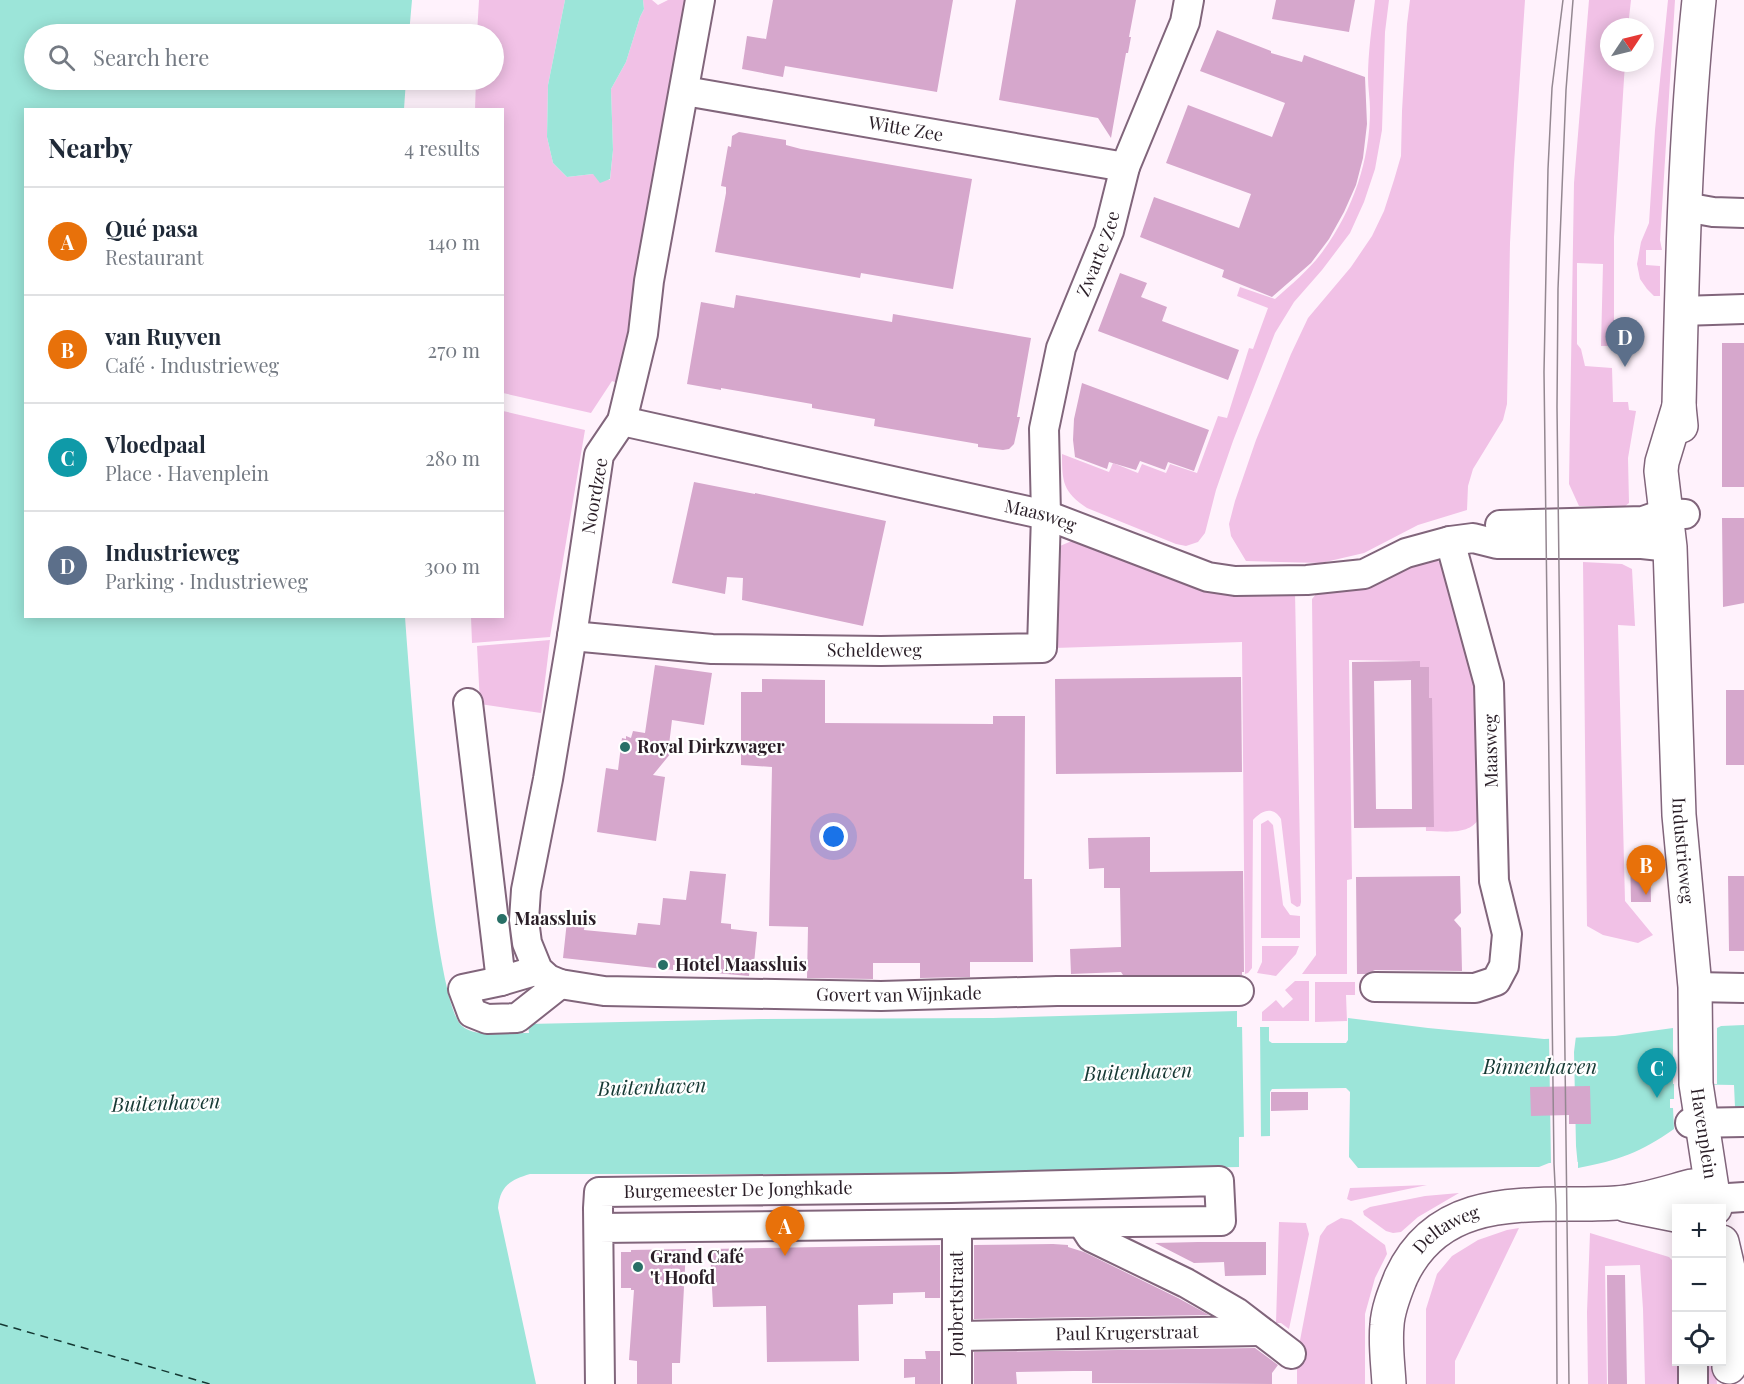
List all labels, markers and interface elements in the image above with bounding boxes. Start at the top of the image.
north arrow [1600,18,1654,72]
search box [24,24,504,90]
icon: search [45,41,78,74]
text: Search here [93,42,209,72]
street label: Witte Zee [866,110,945,146]
text: Nearby [48,130,133,165]
text: 4 results [404,134,480,161]
street label: Zwarte Zee [1070,208,1125,300]
text: Qué pasa [105,213,198,243]
text: A [61,228,74,255]
text: 140 m [428,228,480,255]
text: Restaurant [105,243,204,270]
pin: D [1606,318,1644,367]
text: van Ruyven [105,321,221,351]
text: B [61,336,74,363]
text: 270 m [428,336,480,363]
text: Café · Industrieweg [105,351,279,378]
text: Vloedpaal [105,429,206,459]
text: C [60,444,75,471]
text: 280 m [425,444,480,471]
street label: Noordzee [576,456,613,536]
text: Place · Havenplein [105,459,269,486]
street label: Maasweg [1002,493,1081,537]
text: Industrieweg [105,537,240,567]
text: D [60,552,75,579]
text: 300 m [424,552,480,579]
text: Parking · Industrieweg [105,567,308,594]
street label: Scheldeweg [827,637,923,662]
street label: Maasweg [1477,713,1503,788]
place label: Royal Dirkzwager [637,734,785,758]
marker: Royal Dirkzwager [618,740,632,754]
street label: Industrieweg [1667,797,1700,905]
your location [819,822,848,851]
pin: B [1626,846,1666,895]
place label: Maassluis [514,906,596,930]
marker: Maassluis [495,912,509,926]
place label: Hotel Maassluis [675,952,807,976]
marker: Hotel Maassluis [656,958,670,972]
street label: Govert van Wijnkade [816,980,982,1007]
pin: C [1638,1048,1676,1098]
water label: Binnenhaven [1482,1052,1597,1079]
water label: Buitenhaven [1082,1055,1193,1086]
water label: Buitenhaven [596,1070,707,1101]
water label: Buitenhaven [110,1086,221,1117]
street label: Havenplein [1686,1086,1723,1181]
street label: Burgemeester De Jonghkade [623,1175,853,1203]
street label: Deltaweg [1407,1199,1482,1258]
map controls [1672,1204,1726,1366]
button: + [1672,1204,1726,1258]
pin: A [766,1206,804,1256]
place label: Grand Café 't Hoofd [650,1244,744,1289]
street label: Joubertstraat [944,1250,968,1358]
button: − [1672,1258,1726,1312]
marker: Grand Café 't Hoofd [631,1260,645,1274]
button: locate [1672,1312,1726,1366]
street label: Paul Krugerstraat [1055,1319,1199,1345]

